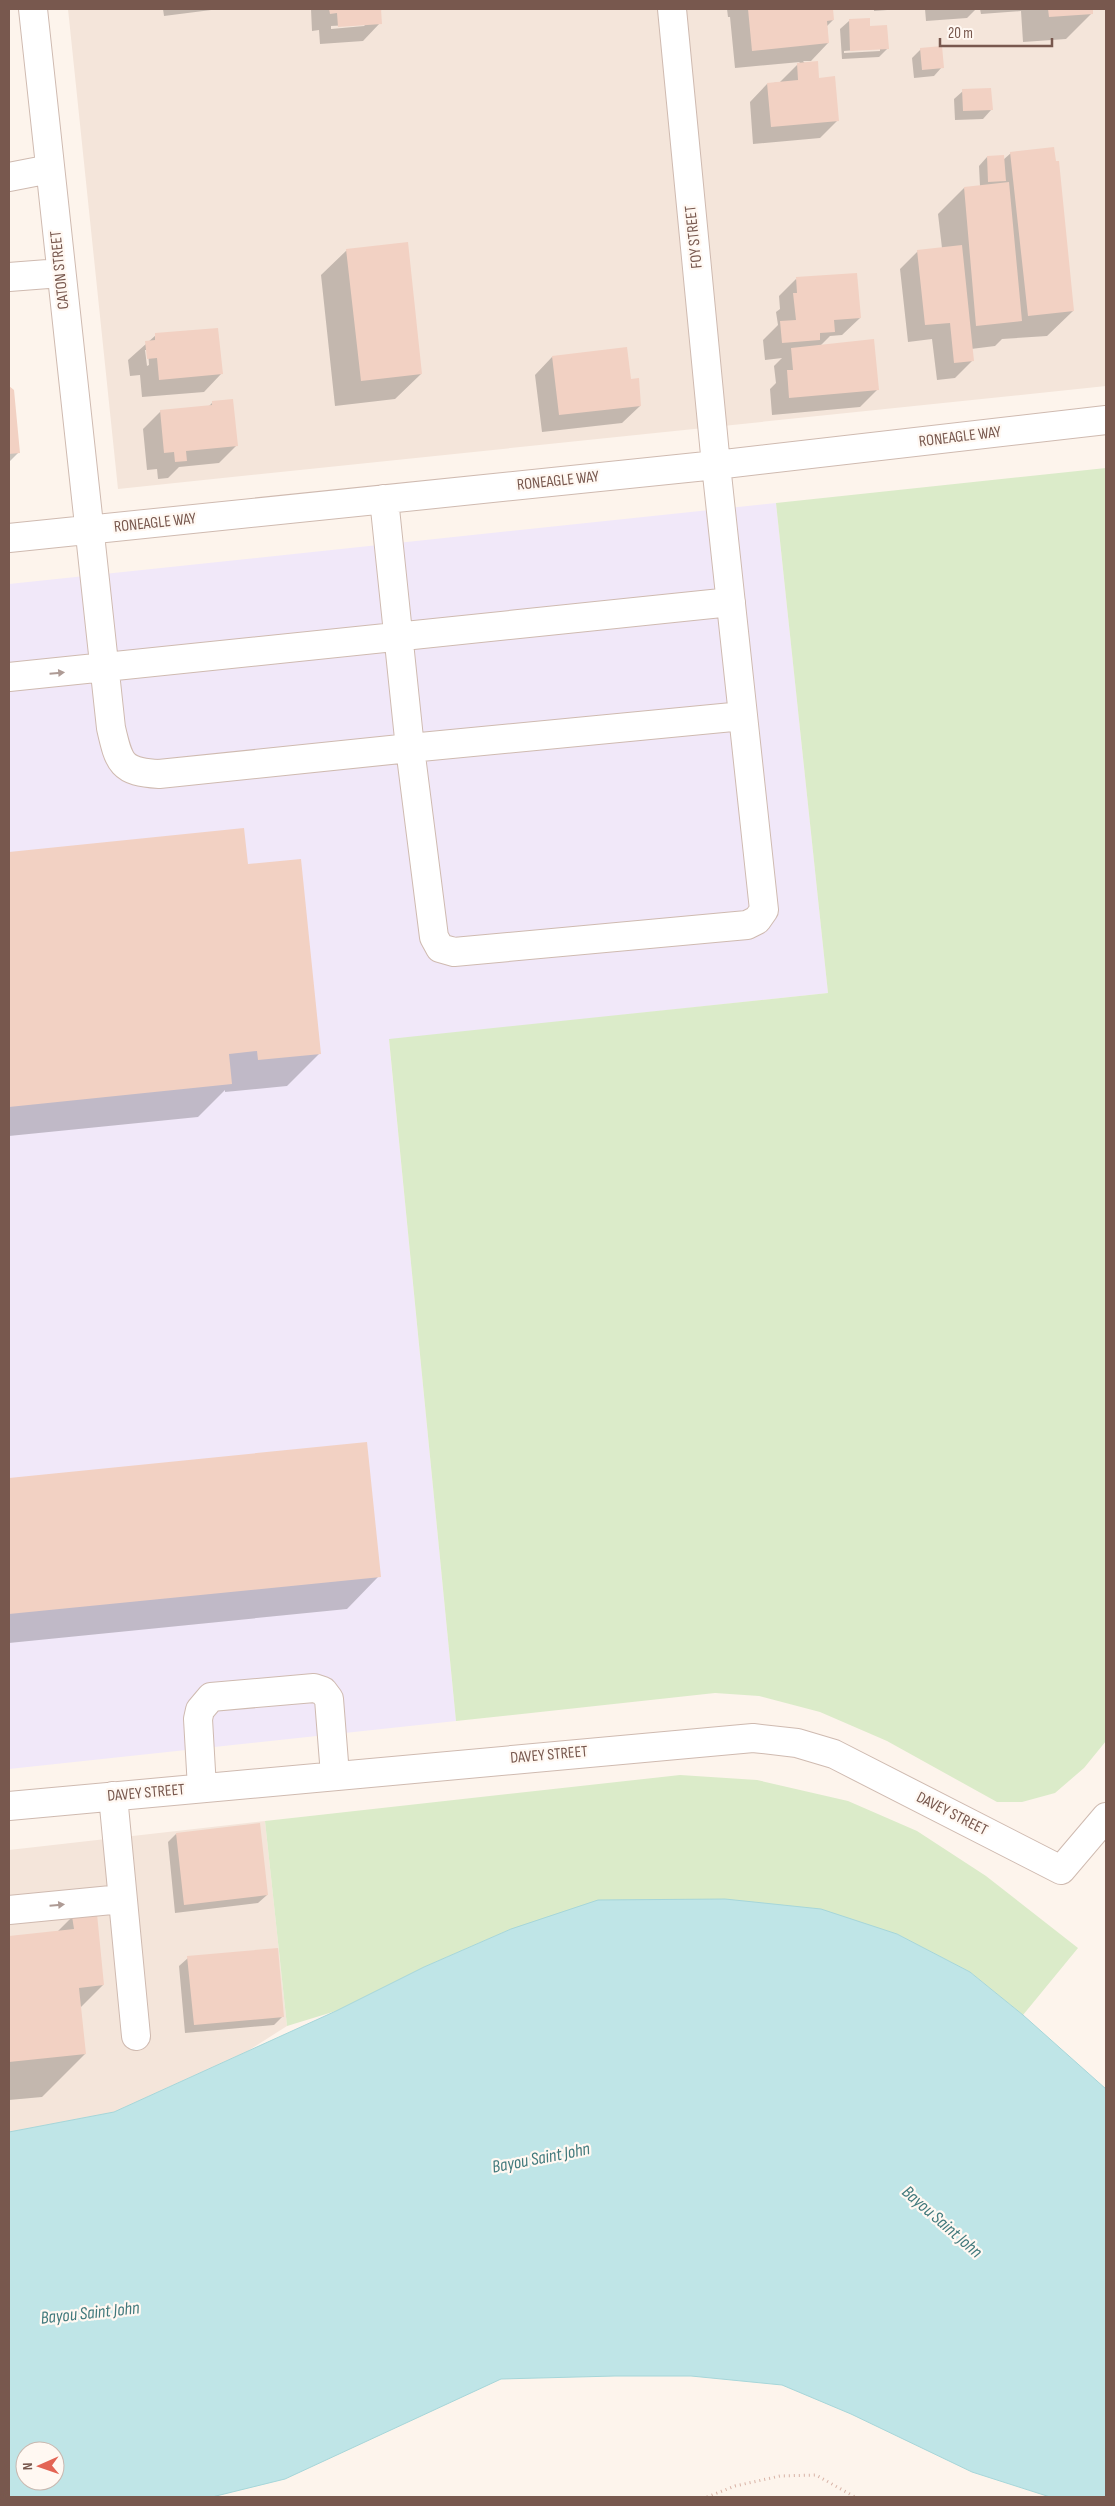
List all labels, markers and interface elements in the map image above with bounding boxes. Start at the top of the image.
scale bar [940,15,1052,47]
text: 20 m [948,24,973,43]
street label: FOY STREET [681,204,707,269]
street label: CATON STREET [46,229,74,310]
street label: RONEAGLE WAY [918,423,1002,451]
street label: RONEAGLE WAY [516,467,600,495]
street label: RONEAGLE WAY [113,509,197,537]
one-way arrow [49,669,65,677]
street label: DAVEY STREET [510,1742,589,1768]
street label: DAVEY STREET [107,1780,186,1806]
street label: DAVEY STREET [913,1788,991,1840]
one-way arrow [50,1901,66,1909]
water label: Bayou Saint John [490,2138,592,2178]
water label: Bayou Saint John [898,2182,987,2263]
water label: Bayou Saint John [40,2297,141,2329]
north arrow [15,2441,65,2491]
text: N [19,2462,36,2470]

